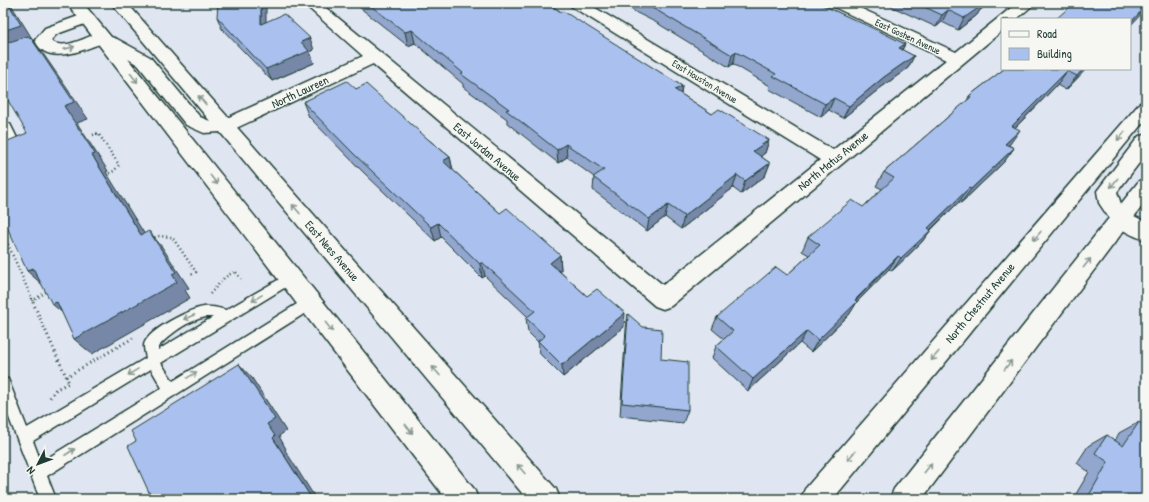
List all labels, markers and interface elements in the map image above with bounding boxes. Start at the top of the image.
street label: East Goshen Avenue [873,16,943,57]
legend [1001,18,1131,70]
text: Road [1037,25,1057,42]
one-way arrow [62,44,75,51]
text: Building [1037,45,1072,62]
street label: East Houston Avenue [670,57,740,106]
street label: North Laureen [268,71,331,112]
one-way arrow [129,72,138,83]
one-way arrow [198,94,207,105]
street label: East Jordan Avenue [450,118,525,185]
street label: North Matus Avenue [794,127,872,194]
one-way arrow [1116,131,1125,142]
one-way arrow [210,175,218,186]
one-way arrow [1109,177,1118,188]
one-way arrow [292,203,301,214]
street label: East Nees Avenue [301,217,364,285]
one-way arrow [1033,230,1042,240]
one-way arrow [1083,257,1092,268]
street label: North Chestnut Avenue [941,259,1019,347]
one-way arrow [252,294,263,302]
one-way arrow [184,314,196,322]
one-way arrow [324,321,333,332]
one-way arrow [931,351,940,362]
one-way arrow [1004,360,1012,371]
one-way arrow [431,366,440,376]
one-way arrow [128,369,140,377]
one-way arrow [186,371,198,379]
one-way arrow [405,423,413,434]
north arrow [18,444,58,484]
one-way arrow [64,448,75,456]
one-way arrow [847,450,856,461]
one-way arrow [924,463,933,474]
text: N [23,464,38,478]
one-way arrow [516,464,525,475]

